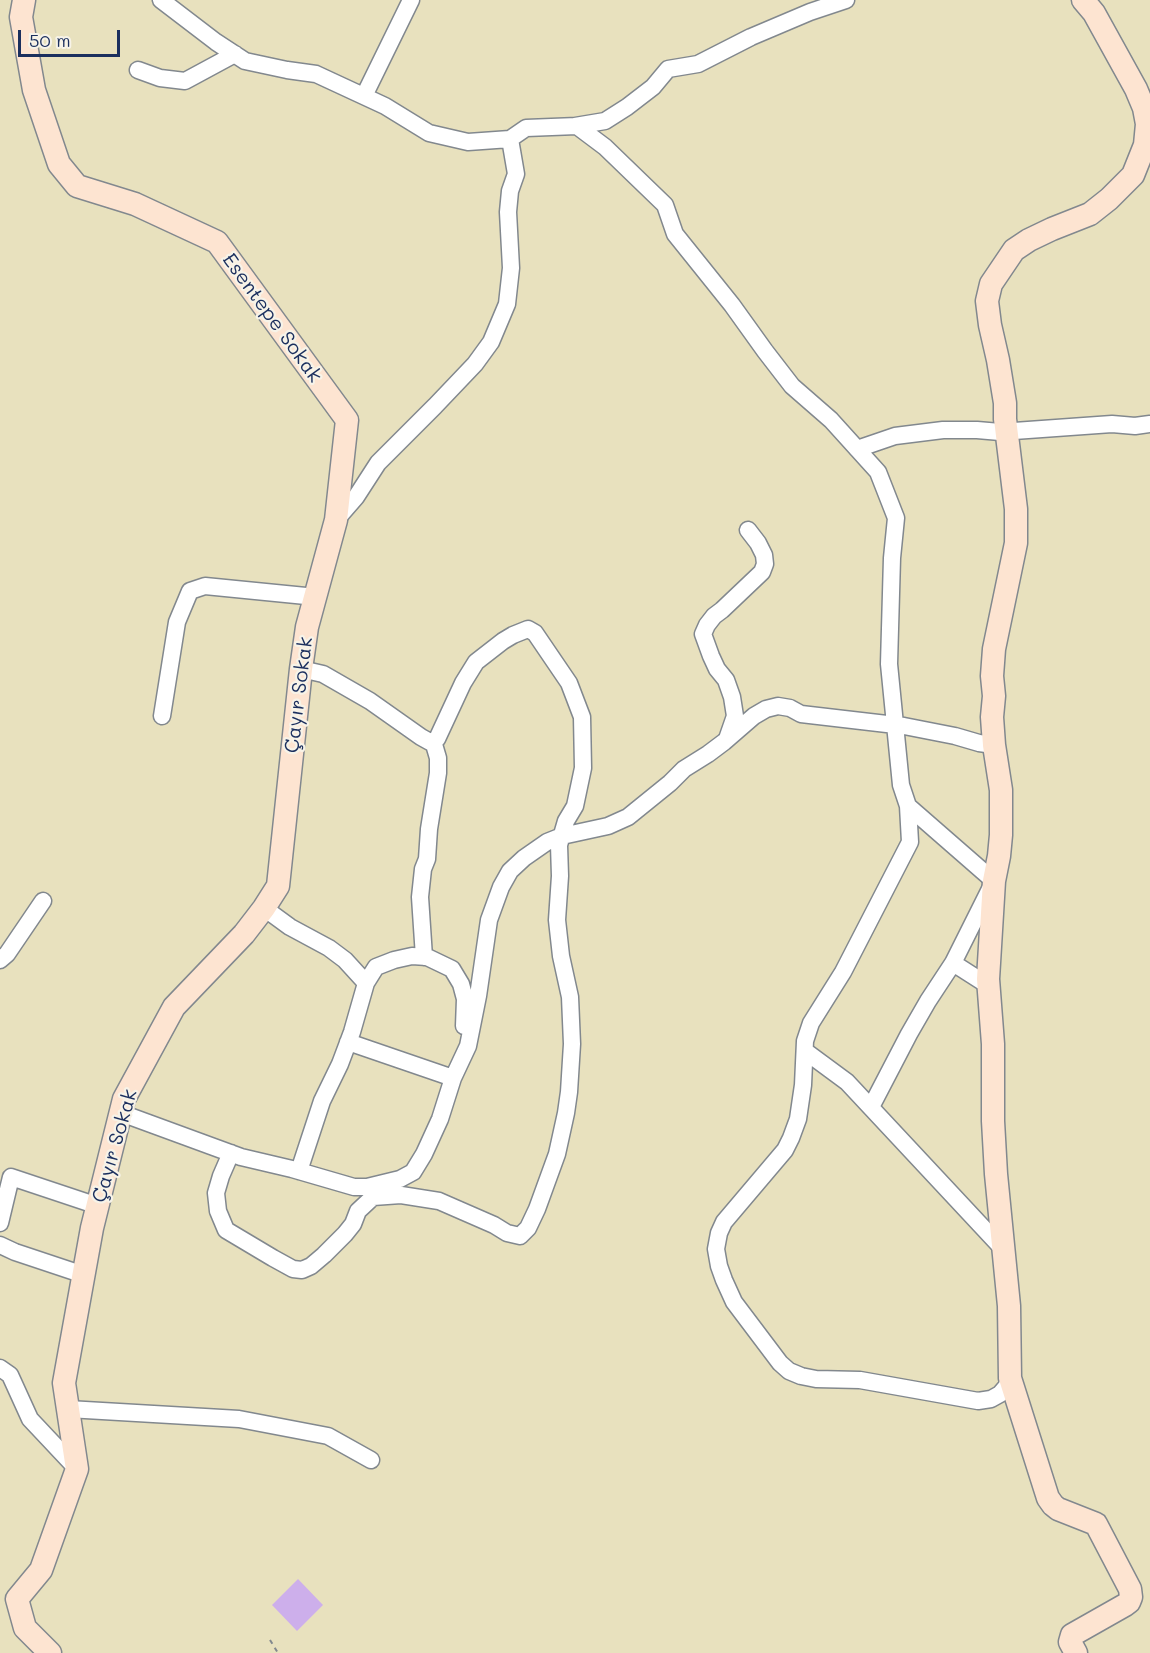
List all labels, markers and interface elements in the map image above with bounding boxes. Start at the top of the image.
scale bar [21,18,123,56]
text: 50 m [29,28,71,52]
street label: Esentepe Sokak [217,249,327,387]
street label: Çayır Sokak [280,636,318,754]
street label: Çayır Sokak [87,1087,143,1205]

